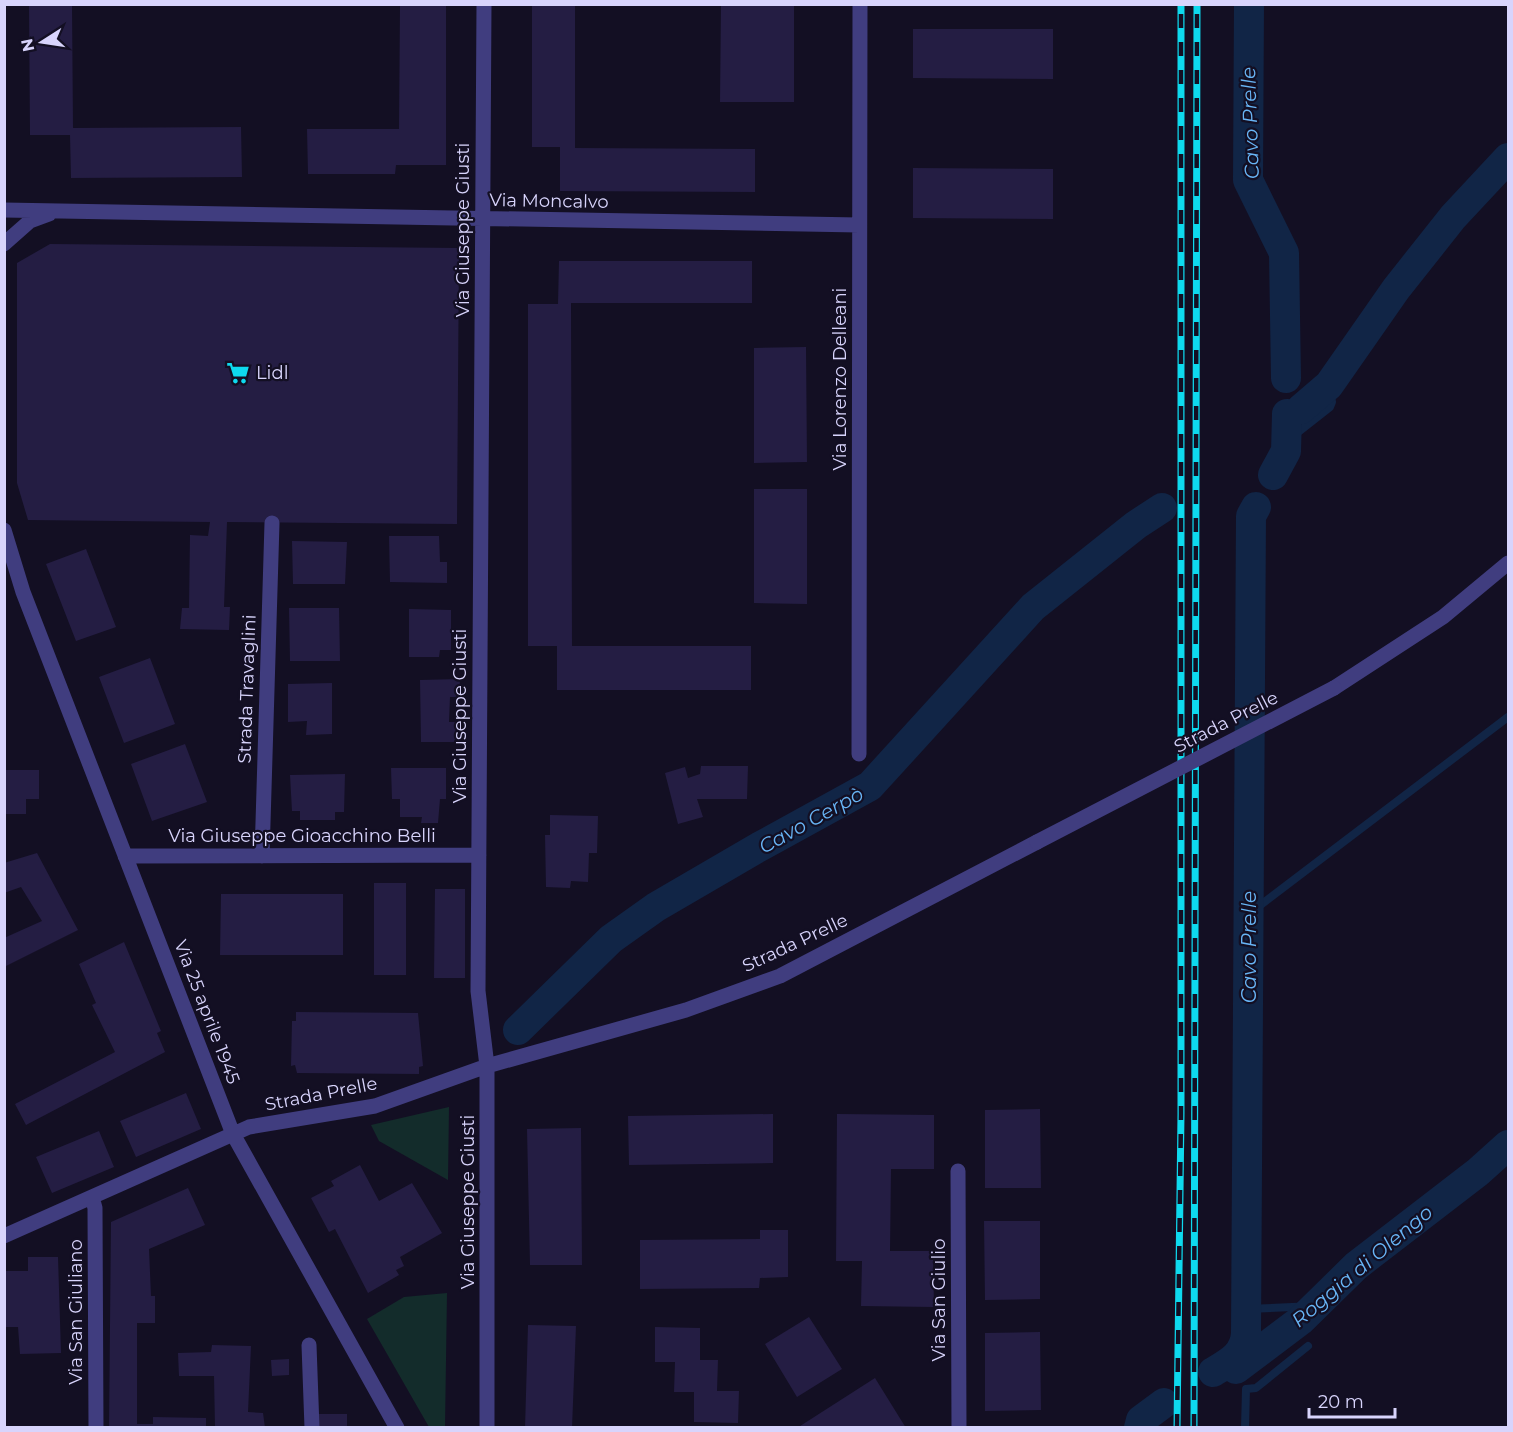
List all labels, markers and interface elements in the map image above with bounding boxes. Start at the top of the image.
north arrow [12,12,72,72]
text: N [17,37,38,53]
water label: Cavo Prelle [1236,66,1264,180]
street label: Via Giuseppe Giusti [452,143,474,317]
street label: Via Moncalvo [489,189,609,213]
street label: Via Lorenzo Delleani [829,288,851,470]
supermarket icon: Lidl [225,360,251,386]
place label: Lidl [256,362,289,384]
street label: Strada Travaglini [233,614,261,764]
street label: Via Giuseppe Giusti [449,629,471,803]
street label: Strada Prelle [1170,686,1282,758]
water label: Cavo Cerpò [755,781,867,859]
street label: Via Giuseppe Gioacchino Belli [168,825,436,847]
water label: Cavo Prelle [1237,891,1261,1003]
street label: Strada Prelle [739,909,851,977]
street label: Via 25 aprile 1945 [169,937,245,1087]
street label: Strada Prelle [263,1072,379,1116]
street label: Via Giuseppe Giusti [457,1115,479,1289]
water label: Roggia di Olengo [1287,1200,1437,1332]
street label: Via San Giuliano [65,1239,87,1385]
street label: Via San Giulio [928,1239,950,1361]
scale bar [1309,1381,1394,1419]
text: 20 m [1318,1391,1364,1413]

